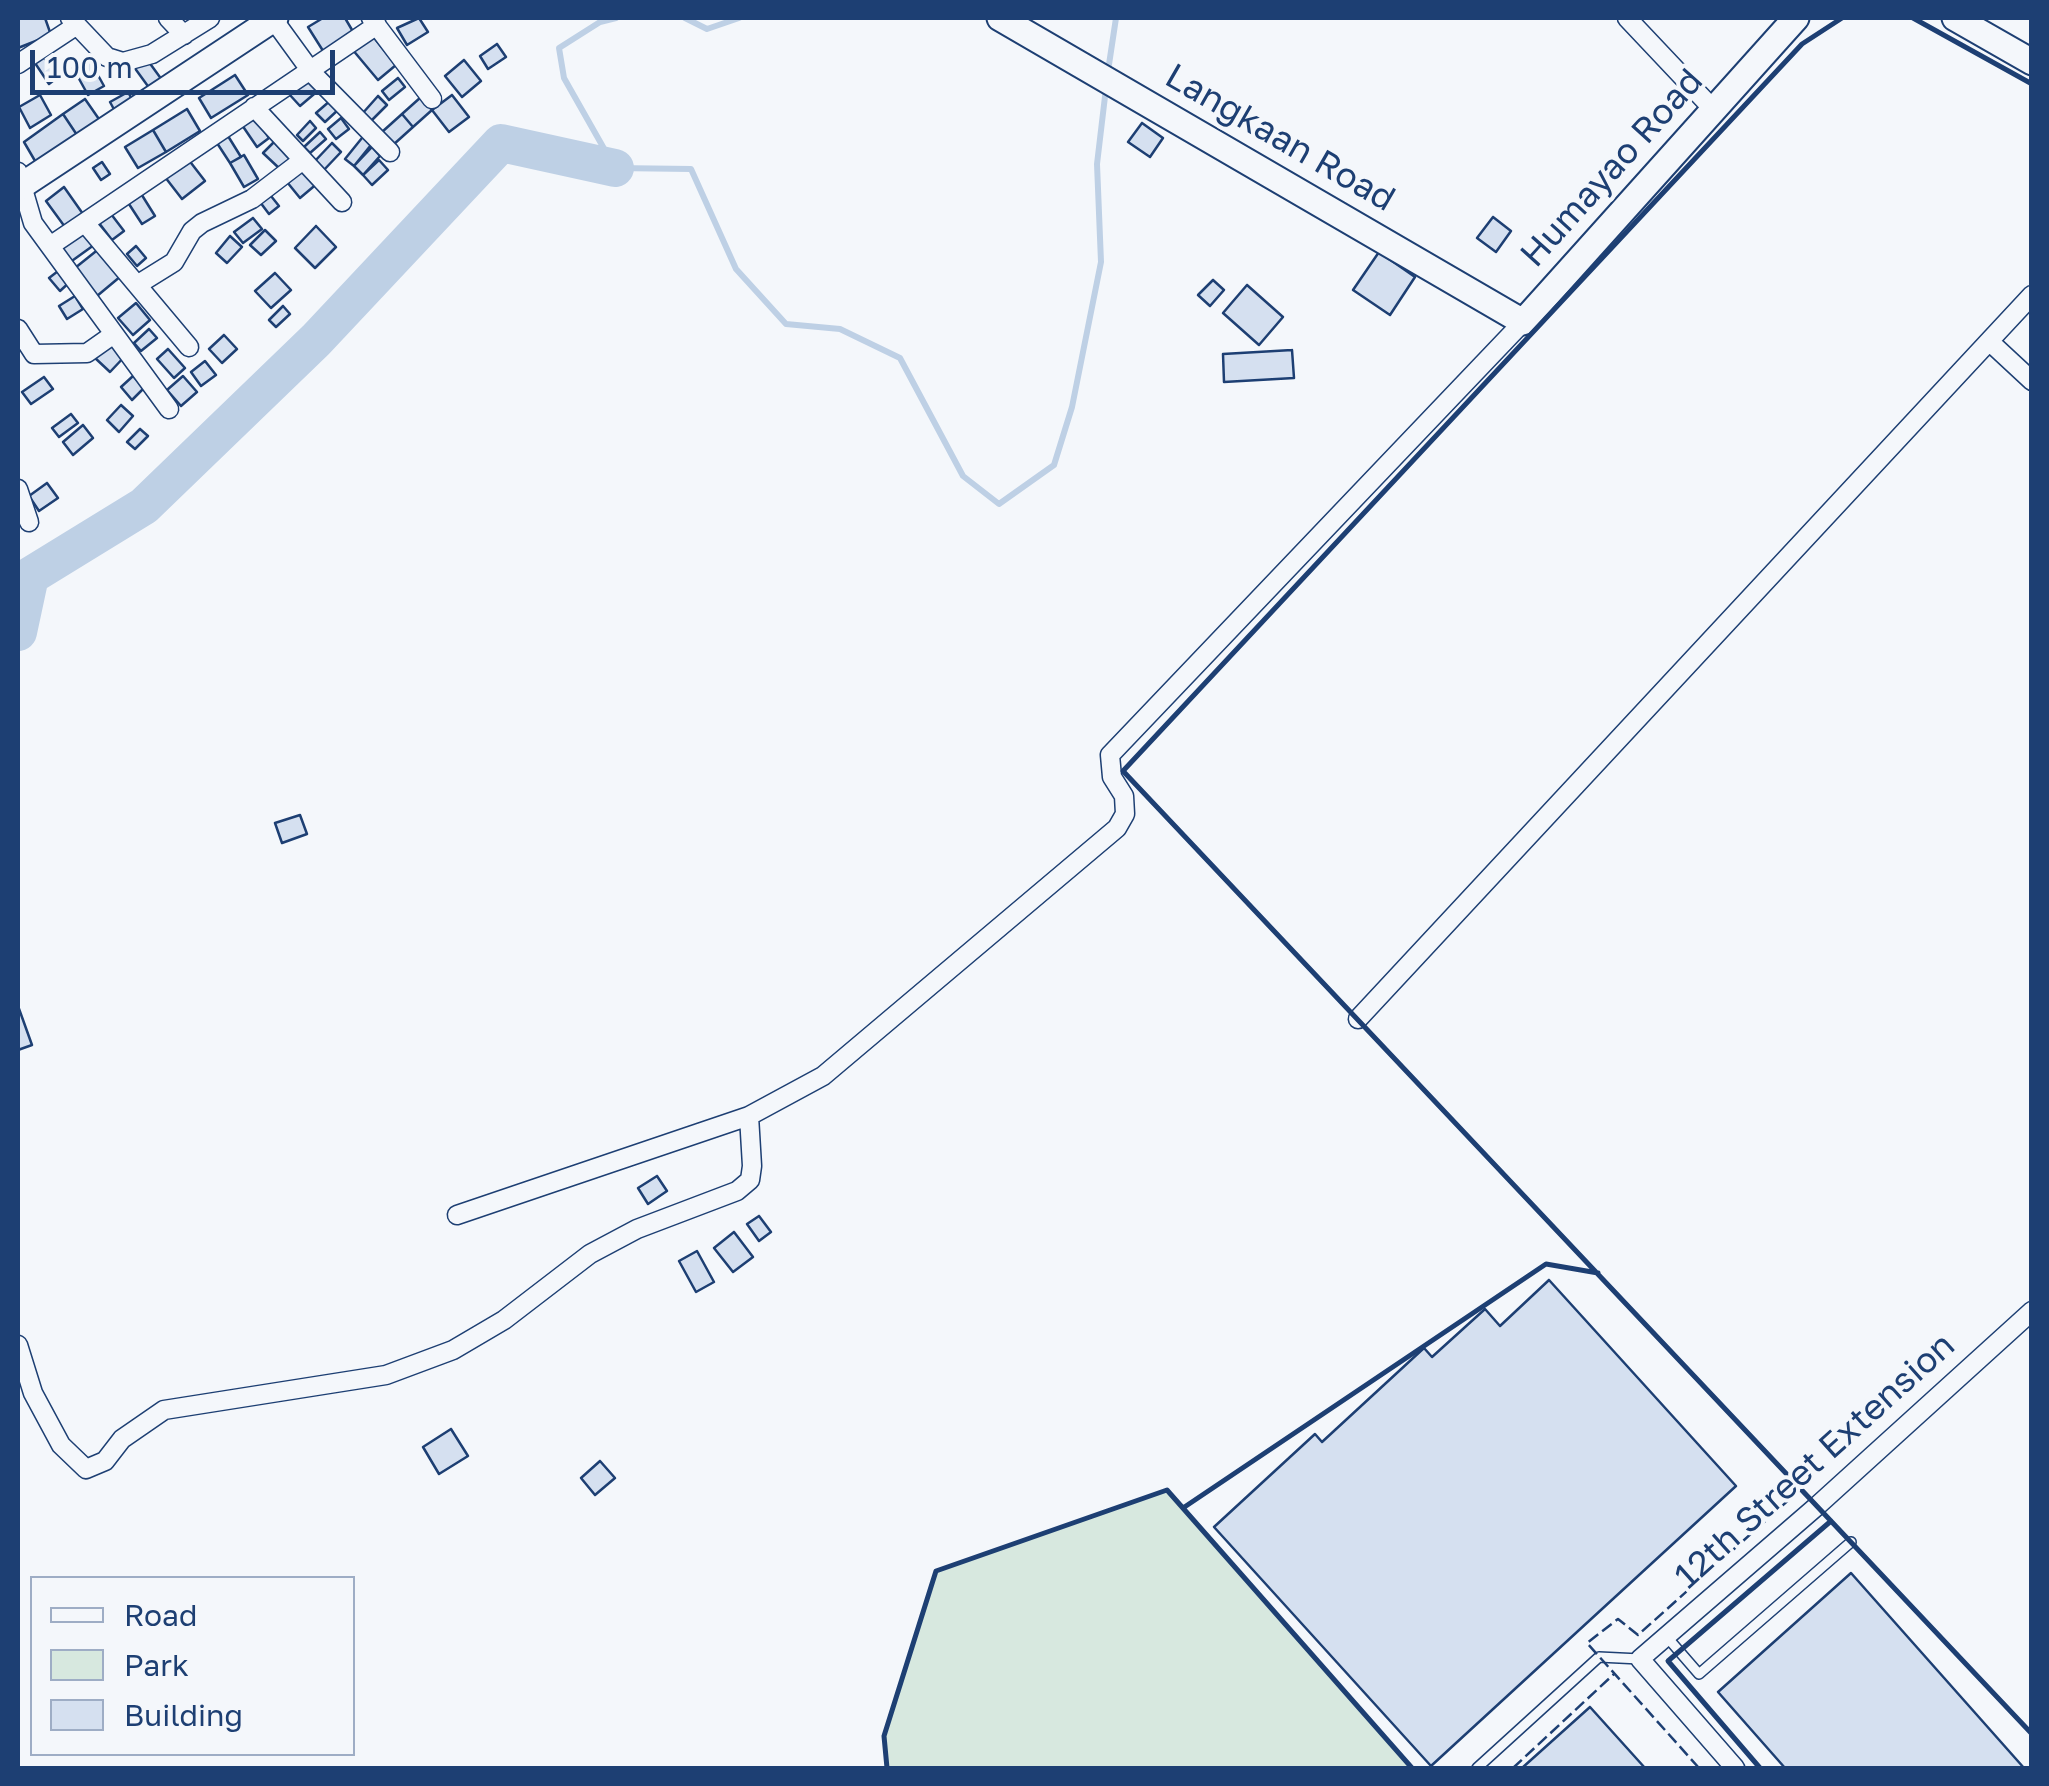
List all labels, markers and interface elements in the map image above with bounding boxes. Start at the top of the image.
scale bar [35,30,340,92]
text: 100 m [47,49,133,85]
street label: Langkaan Road [1158,55,1402,221]
street label: Humayao Road [1512,60,1712,276]
street label: 12th Street Extension [1667,1324,1963,1598]
legend [30,1576,355,1756]
text: Road [124,1597,198,1633]
text: Park [124,1647,189,1683]
text: Building [124,1697,243,1733]

